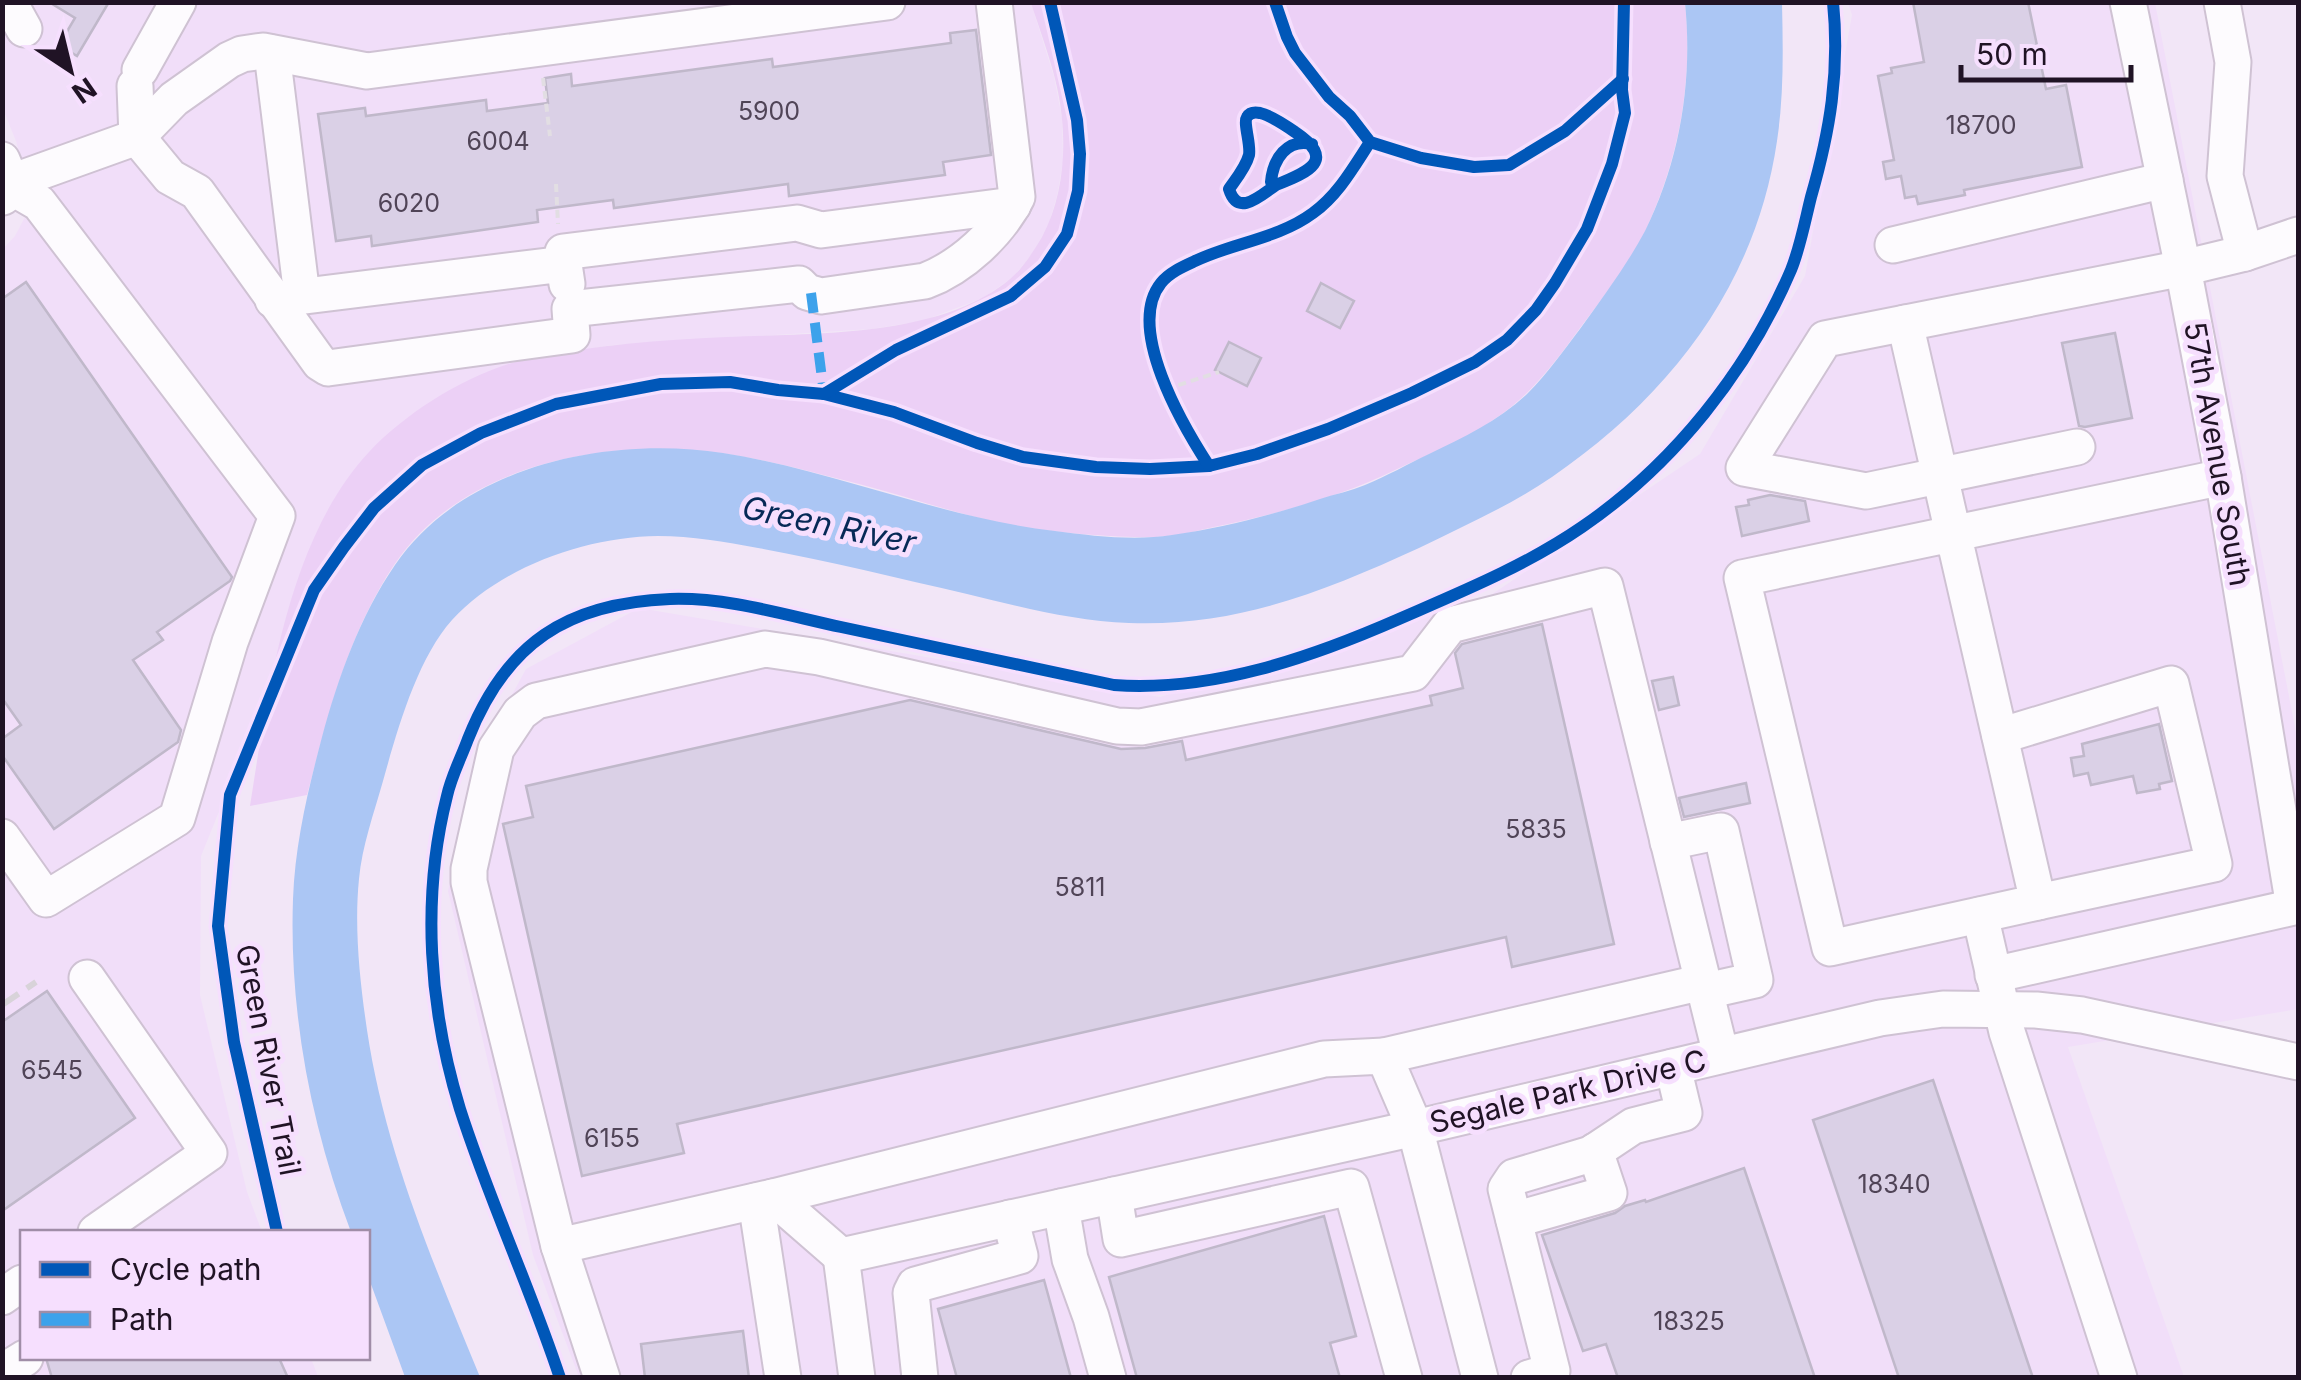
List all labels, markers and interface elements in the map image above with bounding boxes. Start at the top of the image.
north arrow [20,20,120,120]
scale bar [1961,20,2131,82]
text: 50 m [1976,36,2048,72]
text: N [66,70,103,111]
house number: 5900 [738,96,800,126]
house number: 18700 [1946,110,2016,140]
house number: 6004 [466,126,530,156]
house number: 6020 [378,188,440,218]
street label: 57th Avenue South [2177,319,2259,589]
water label: Green River [739,487,920,562]
house number: 5835 [1505,814,1567,844]
house number: 5811 [1054,872,1106,902]
street label: Green River Trail [229,941,309,1178]
street label: Segale Park Drive C [1426,1042,1710,1140]
house number: 6545 [21,1055,83,1085]
house number: 6155 [584,1123,640,1153]
house number: 18340 [1858,1169,1931,1199]
legend [20,1230,370,1360]
text: Cycle path [110,1251,262,1287]
text: Path [110,1301,174,1337]
house number: 18325 [1653,1306,1725,1336]

